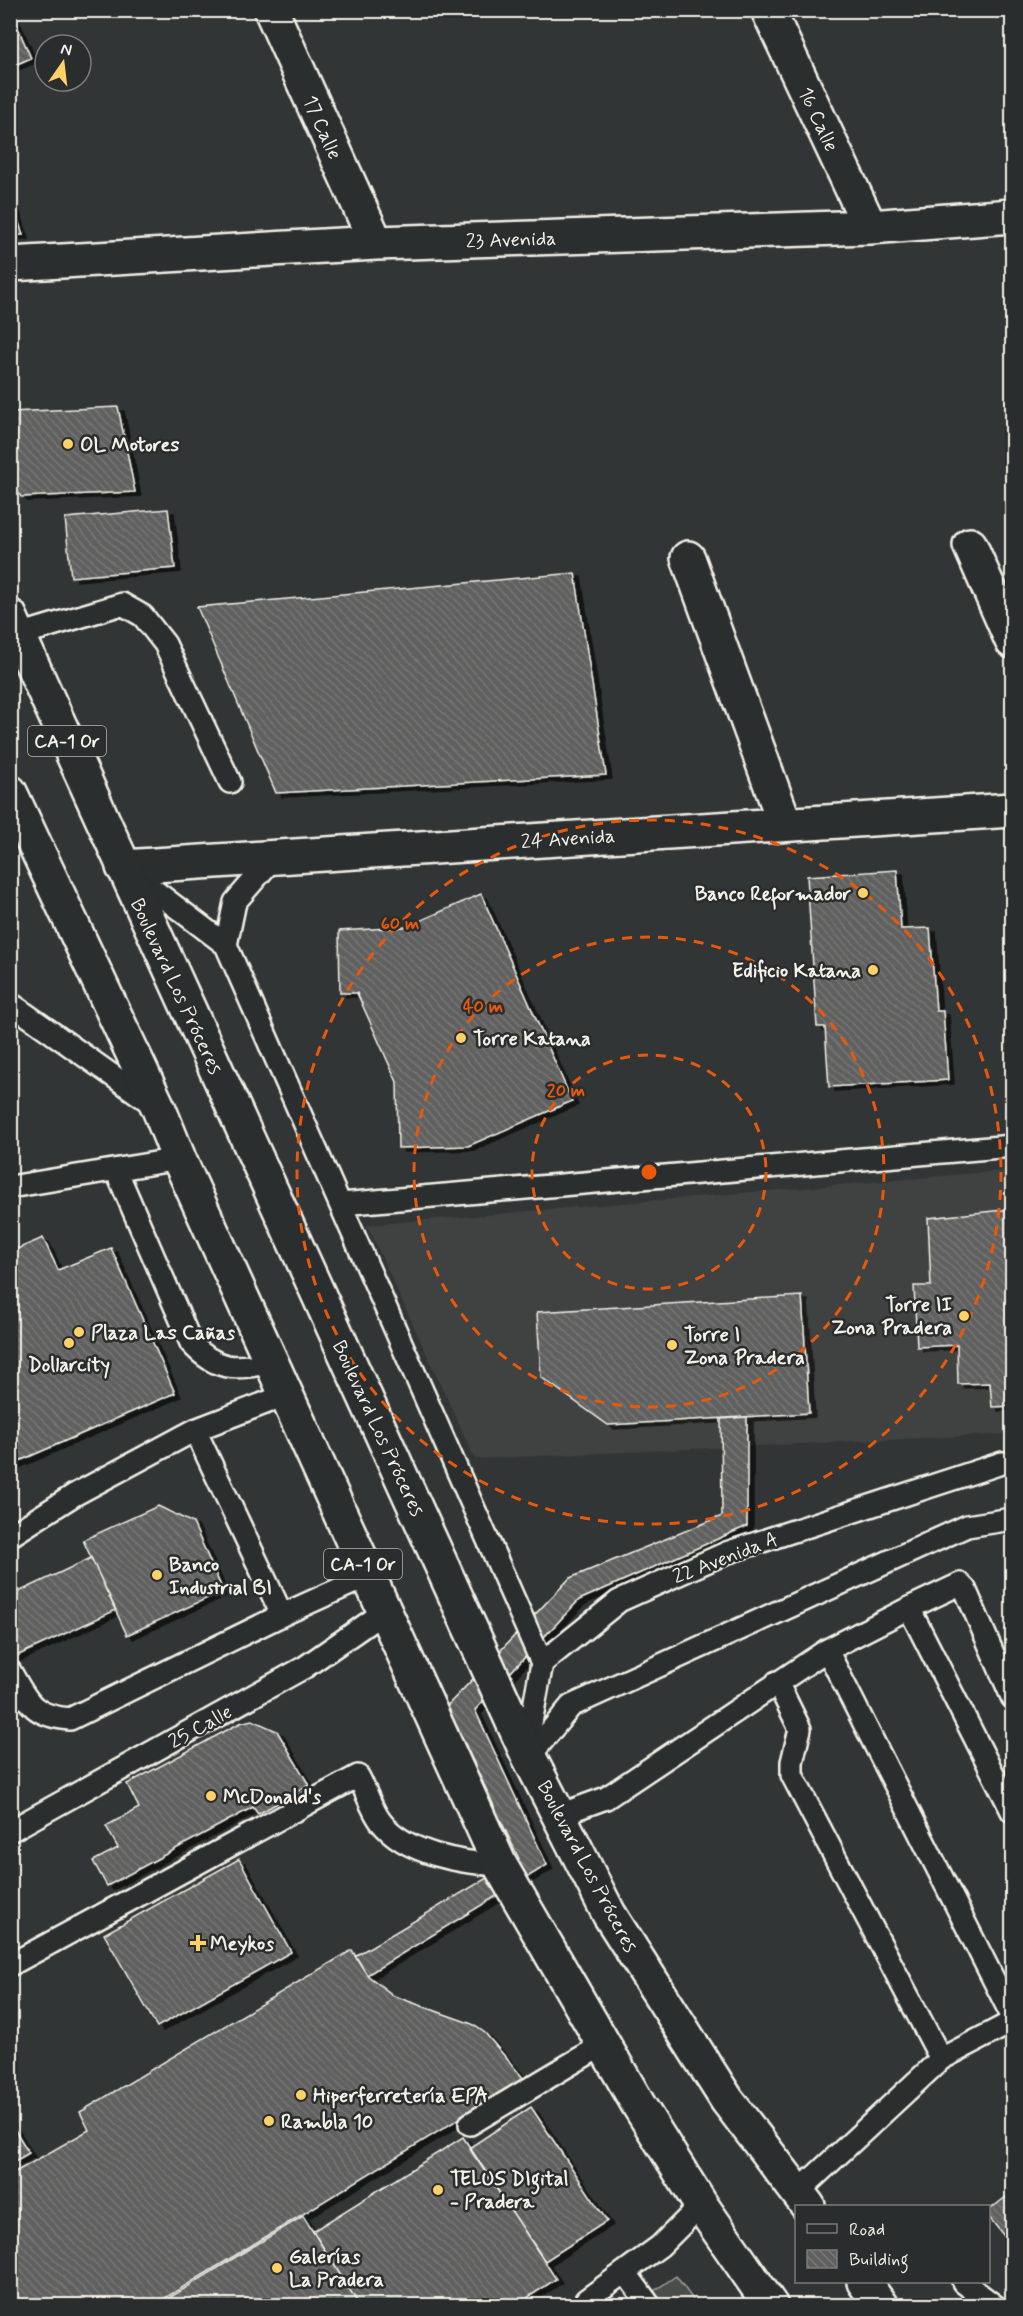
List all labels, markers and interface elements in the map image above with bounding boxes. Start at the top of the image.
north arrow [33,33,93,93]
text: N [59,38,74,61]
street label: 16 Calle [791,83,844,156]
street label: 17 Calle [296,91,348,164]
street label: 23 Avenida [465,225,557,256]
place label: OL Motores [80,432,179,459]
marker: OL Motores [61,437,75,451]
road number: CA-1 Or [28,726,106,756]
street label: 24 Avenida [520,823,616,856]
place label: Banco Reformador [695,881,852,910]
marker: Banco Reformador [856,886,870,900]
street label: Boulevard Los Próceres [123,894,228,1079]
text: 60 m [381,912,419,936]
place label: Edificio Katana [732,958,861,985]
marker: Edificio Katana [866,963,880,977]
text: 40 m [463,995,503,1019]
place label: Torre Katana [473,1026,591,1053]
marker: Torre Katana [454,1031,468,1045]
text: 20 m [547,1079,585,1103]
centre of rings [639,1162,659,1182]
place label: Torre II Zona Pradera [831,1292,952,1342]
marker: Torre II Zona Pradera [957,1309,971,1323]
place label: Plaza Las Cañas [91,1320,235,1347]
place label: Torre I Zona Pradera [684,1322,805,1372]
marker: Plaza Las Cañas [72,1325,86,1339]
marker: Dollarcity [62,1336,76,1350]
street label: Boulevard Los Próceres [325,1336,430,1521]
marker: Torre I Zona Pradera [665,1338,679,1352]
place label: Dollarcity [28,1352,110,1379]
street label: 22 Avenida A [669,1526,782,1591]
road number: CA-1 Or [324,1549,402,1579]
place label: Banco Industrial BI [169,1552,272,1602]
marker: Banco Industrial BI [150,1568,164,1582]
street label: 25 Calle [164,1699,237,1756]
street label: Boulevard Los Próceres [530,1776,644,1958]
place label: McDonald's [223,1784,321,1811]
marker: McDonald's [204,1789,218,1803]
place label: Meykos [210,1931,274,1958]
marker: Meykos [191,1936,205,1950]
place label: Hiperferretería EPA [313,2083,488,2110]
marker: Hiperferretería EPA [294,2088,308,2102]
place label: Rambla 10 [281,2109,373,2136]
marker: Rambla 10 [262,2114,276,2128]
place label: TELUS DIgital - Pradera [450,2166,569,2216]
marker: TELUS DIgital - Pradera [431,2183,445,2197]
legend [795,2205,990,2283]
text: Road [849,2218,885,2242]
place label: Galerías La Pradera [289,2244,384,2294]
text: Building [849,2248,909,2274]
marker: Galerías La Pradera [270,2261,284,2275]

